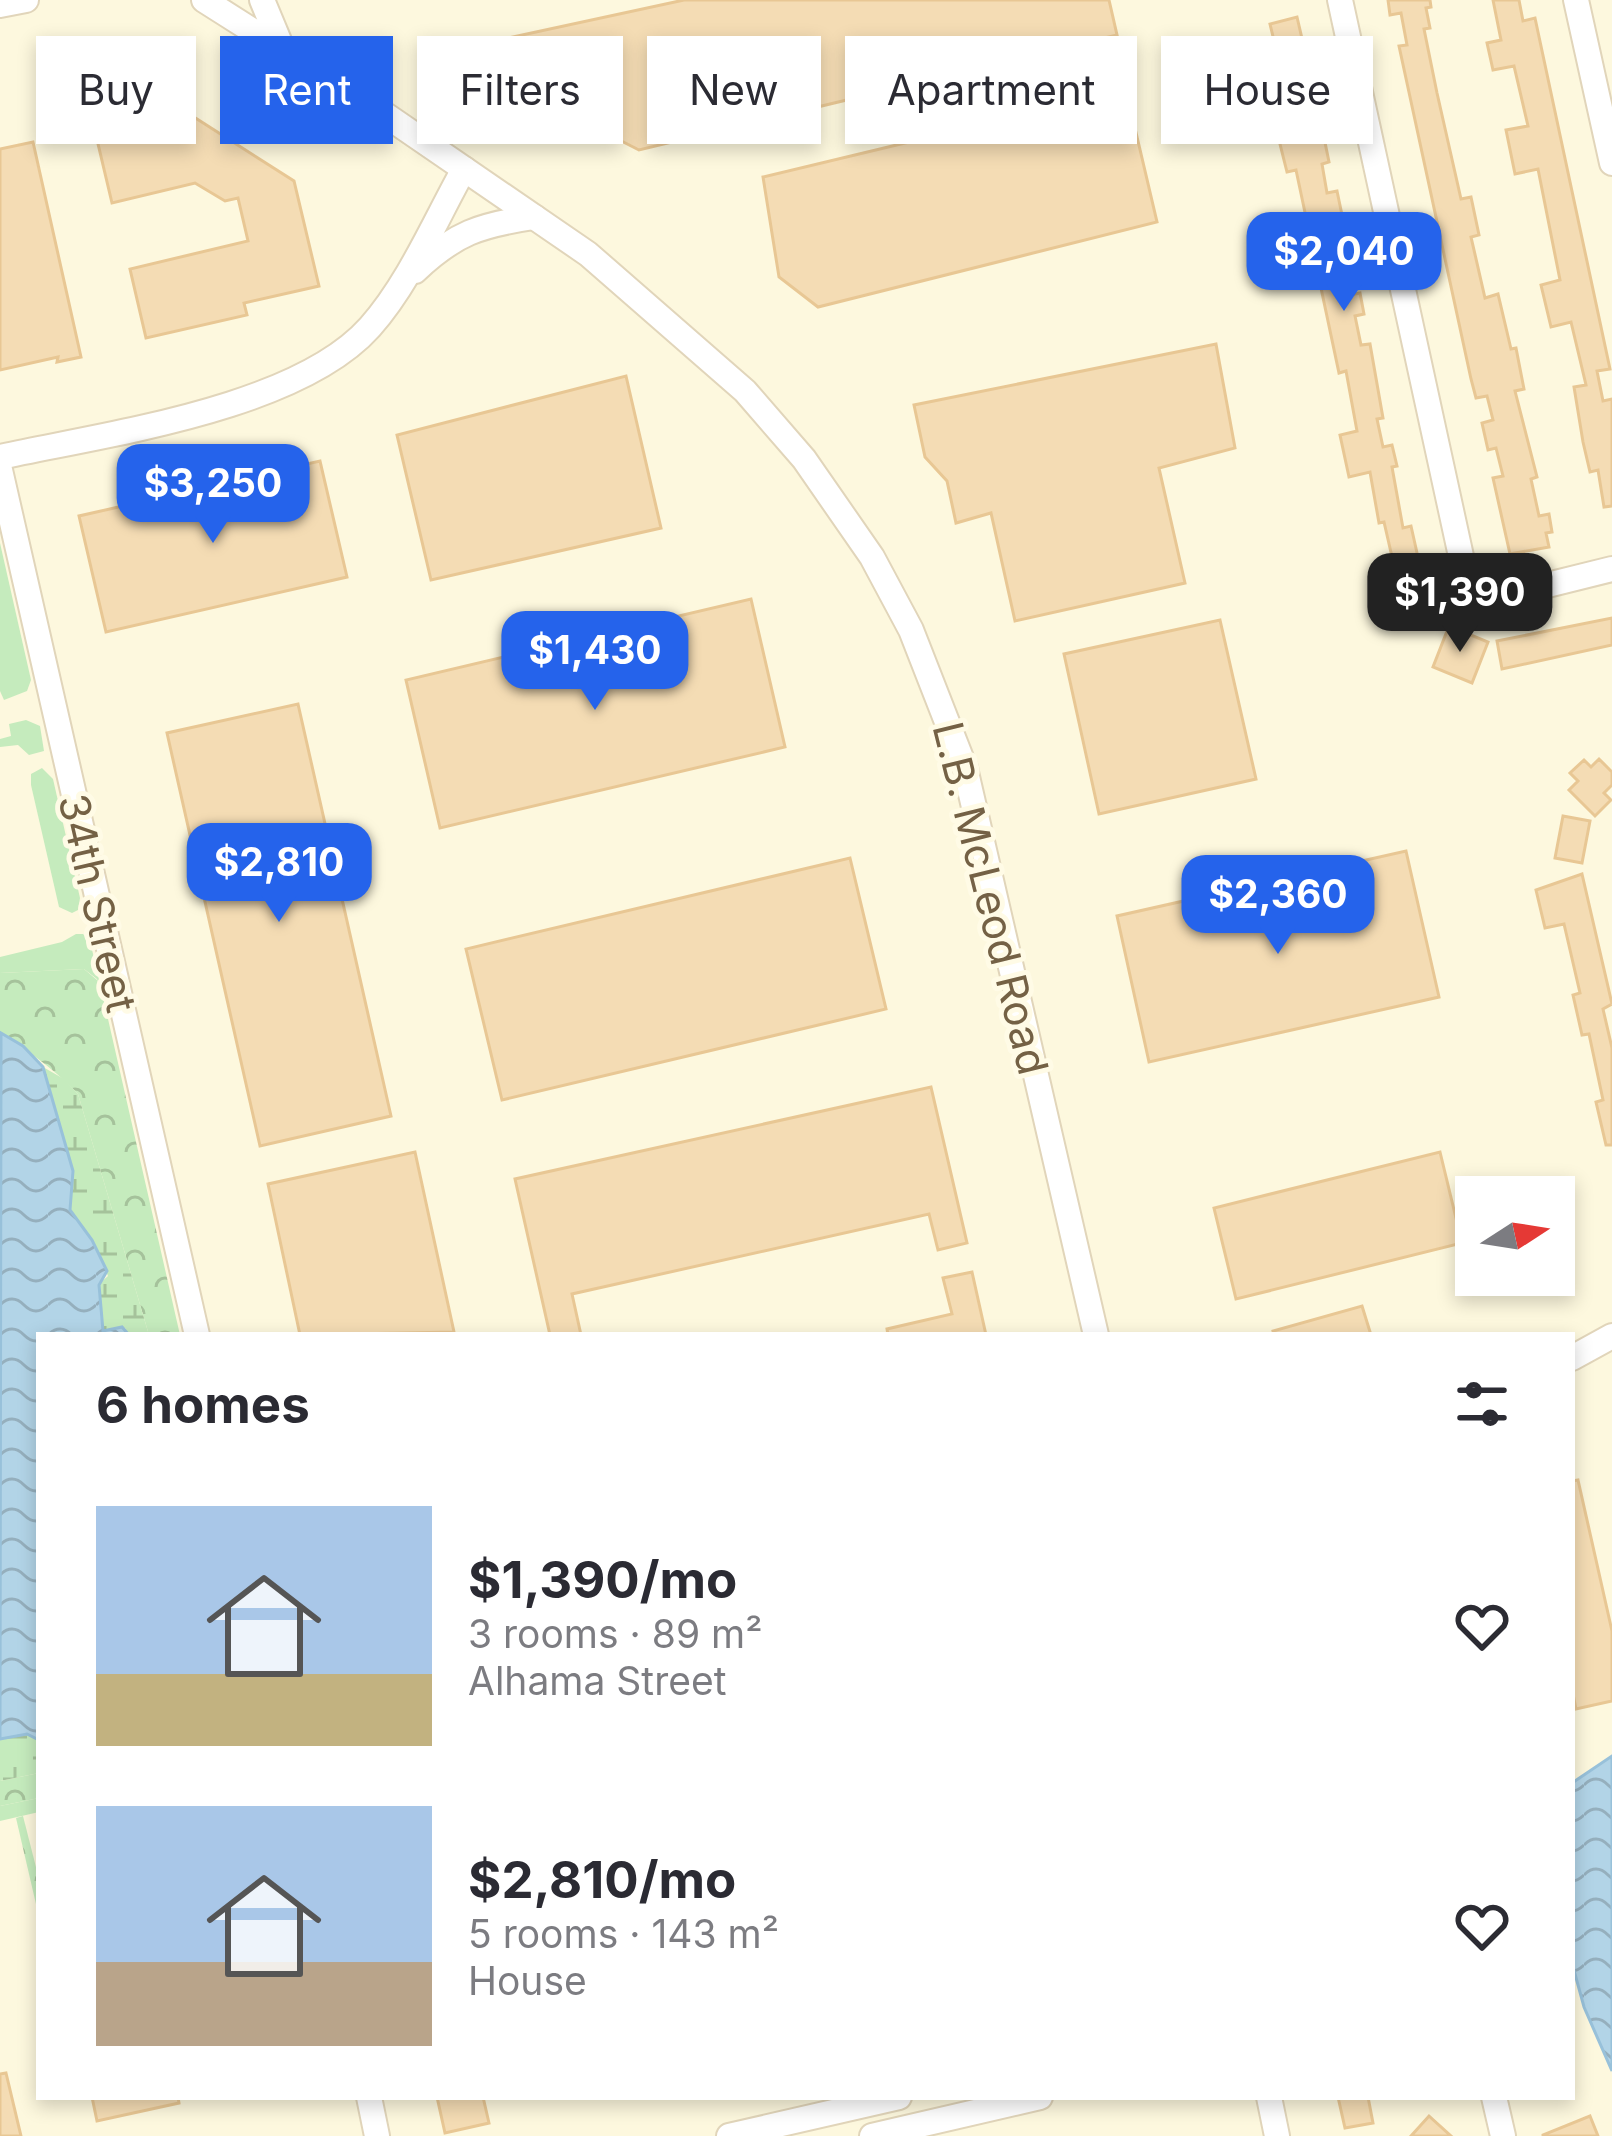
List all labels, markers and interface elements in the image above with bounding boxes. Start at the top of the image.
chip: Buy [36,36,196,144]
chip: Rent [220,36,393,144]
chip: Filters [417,36,623,144]
chip: New [647,36,821,144]
chip: Apartment [845,36,1137,144]
chip: House [1161,36,1373,144]
pin: $2,040 [1246,212,1442,314]
text: $2,040 [1274,227,1414,274]
pin: $3,250 [115,444,311,546]
text: $3,250 [144,459,282,506]
pin: $1,390 [1362,553,1558,655]
text: $1,390 [1394,568,1526,615]
pin: $1,430 [497,611,693,713]
text: $1,430 [528,626,662,673]
street label: L.B. McLeod Road [923,716,1059,1080]
street label: 34th Street [48,789,148,1017]
pin: $2,810 [181,823,377,925]
text: $2,810 [214,838,344,885]
pin: $2,360 [1180,855,1376,957]
text: $2,360 [1208,870,1348,917]
north arrow [1455,1176,1575,1296]
map controls [1455,1176,1575,1296]
icon: filters [1449,1371,1515,1437]
text: 6 homes [96,1374,310,1435]
text: $1,390/mo [468,1549,737,1610]
icon: home [192,1554,336,1698]
icon: heart [1449,1593,1515,1659]
text: 3 rooms · 89 m² [468,1610,762,1657]
text: Alhama Street [468,1657,726,1704]
text: $2,810/mo [468,1849,736,1910]
icon: home [192,1854,336,1998]
icon: heart [1449,1893,1515,1959]
text: 5 rooms · 143 m² [468,1910,779,1957]
text: House [468,1957,587,2004]

